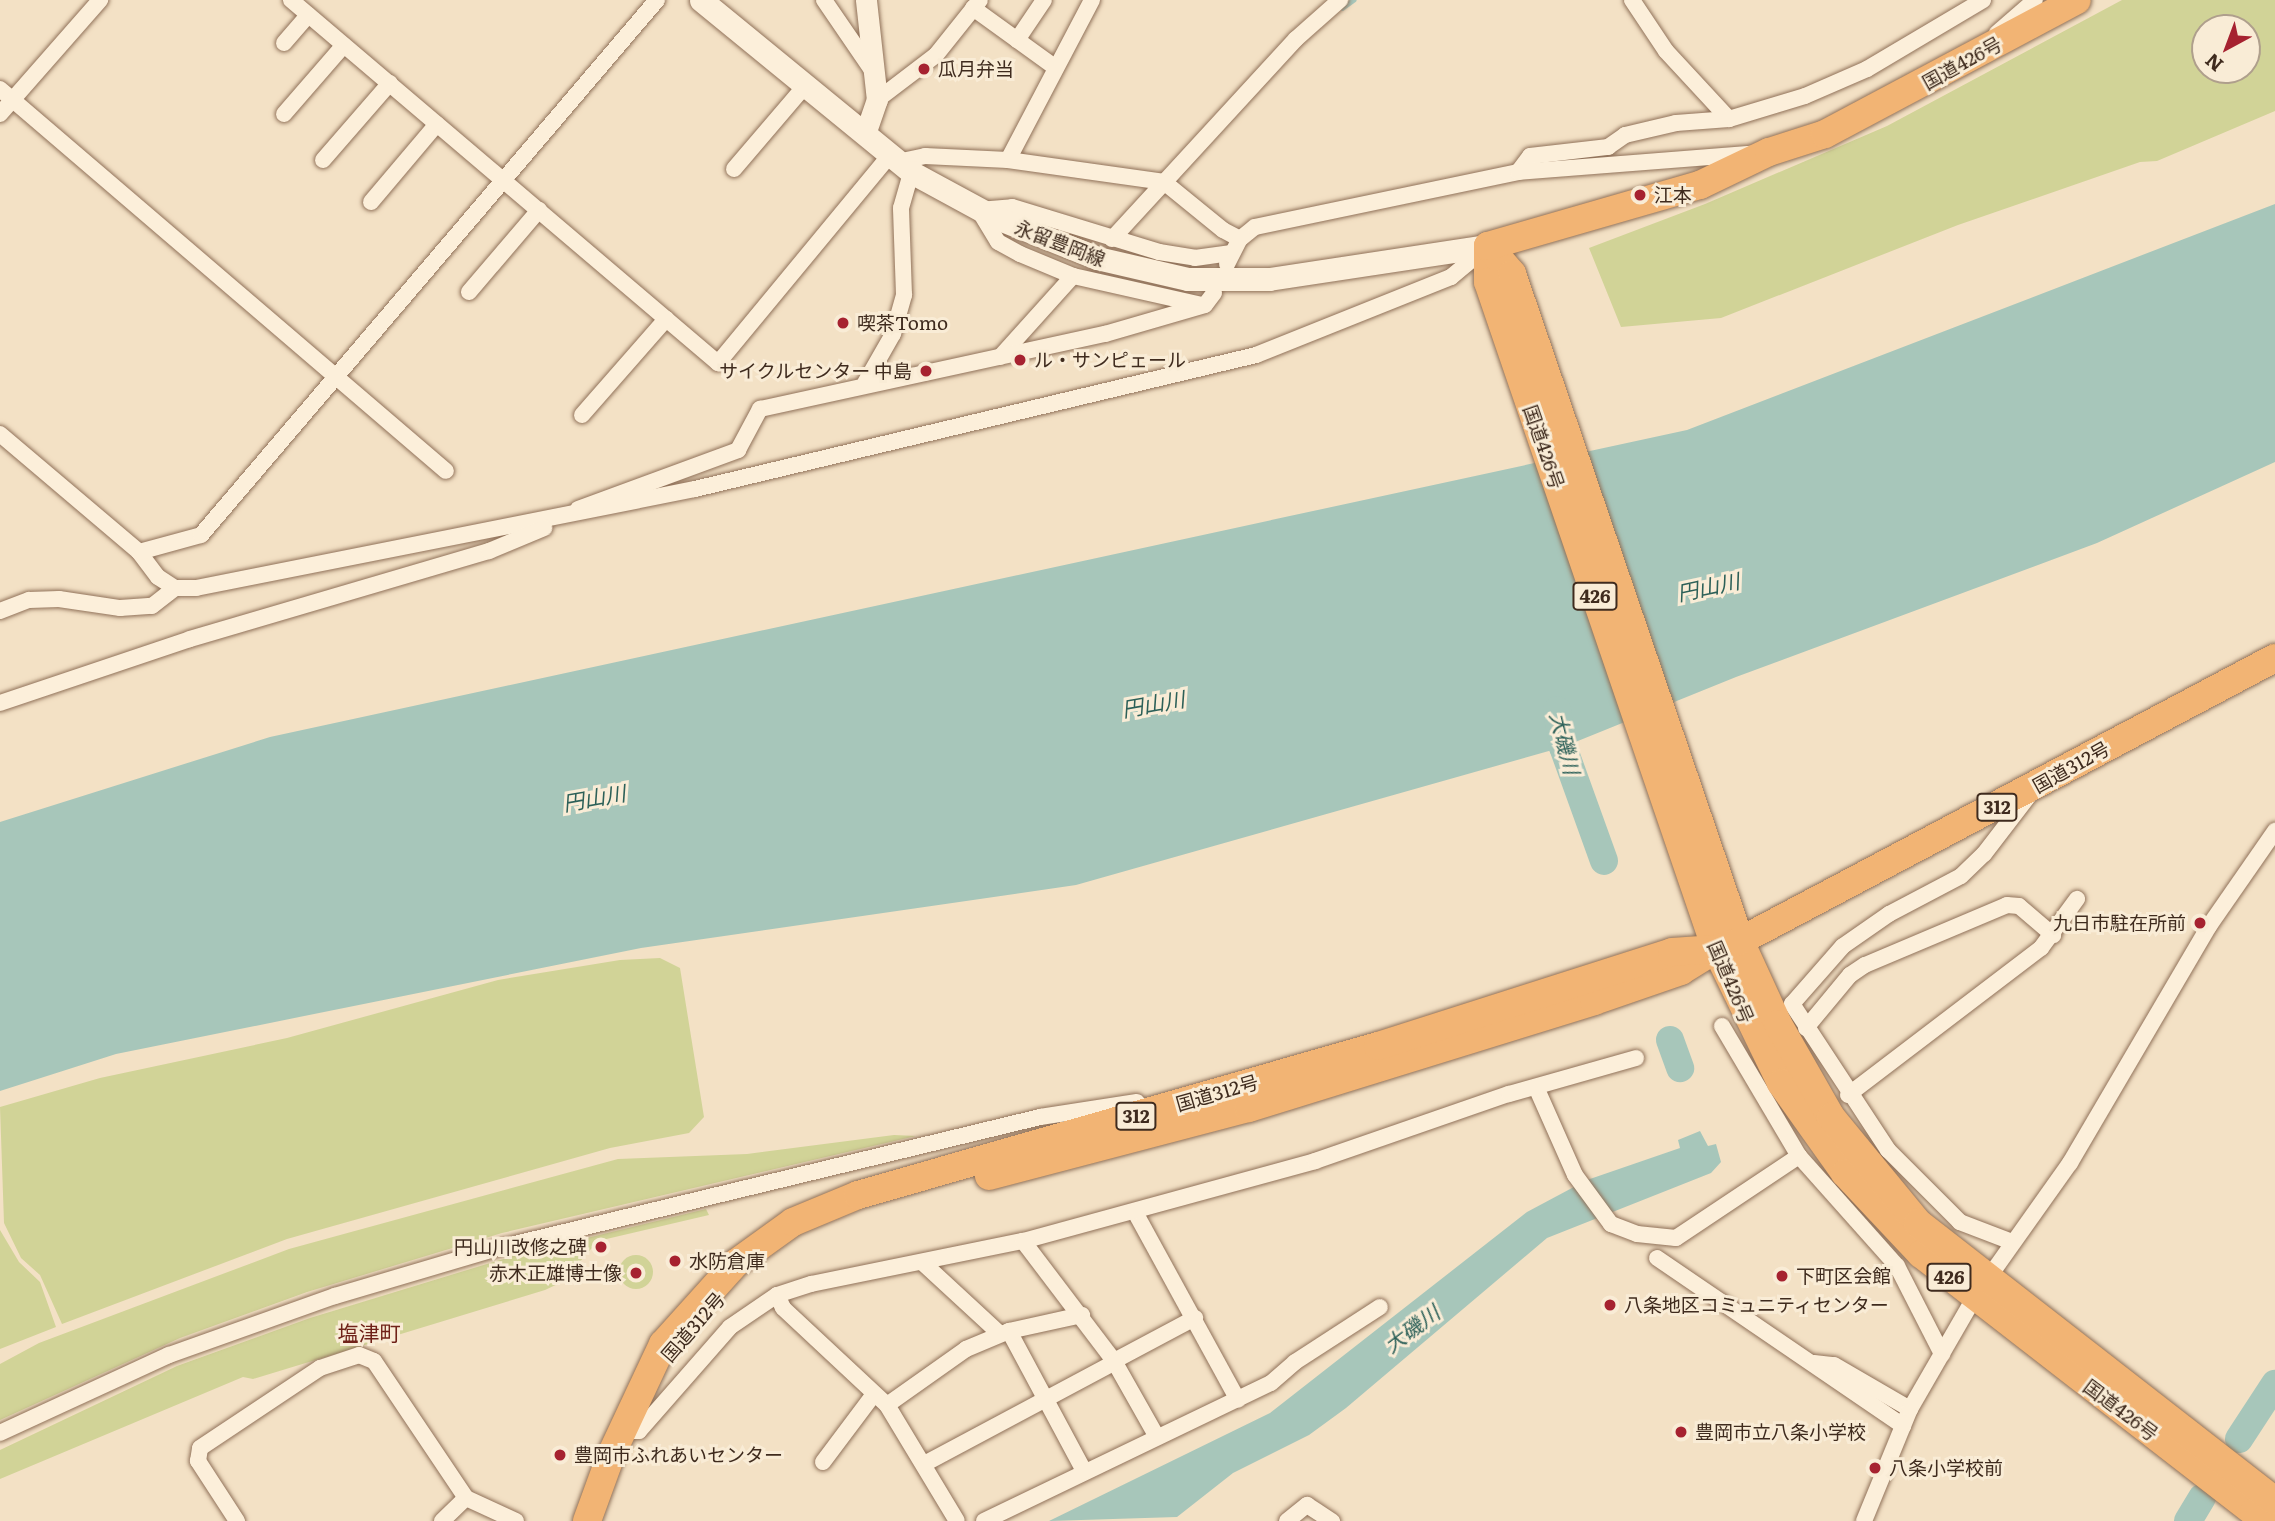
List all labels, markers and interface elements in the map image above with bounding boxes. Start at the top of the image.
north arrow [2191,14,2261,84]
street label: 国道426号 [1918,32,2006,94]
text: N [2198,48,2229,79]
place label: 瓜月弁当 [938,58,1014,80]
marker: 瓜月弁当 [916,61,932,77]
place label: 江本 [1654,184,1692,206]
marker: 江本 [1632,187,1648,203]
street label: 永留豊岡線 [1012,215,1108,271]
place label: 喫茶Tomo [857,312,948,334]
marker: 喫茶Tomo [835,315,851,331]
place label: ル・サンピェール [1034,349,1186,371]
marker: ル・サンピェール [1012,352,1028,368]
place label: サイクルセンター 中島 [718,360,912,382]
marker: サイクルセンター 中島 [918,363,934,379]
street label: 国道426号 [1519,402,1569,492]
water label: 円山川 [1675,567,1741,605]
road number: 426 [1572,582,1618,610]
water label: 円山川 [1120,685,1186,721]
water label: 大磯川 [1546,709,1586,777]
street label: 国道312号 [2028,737,2114,797]
water label: 円山川 [561,779,627,815]
road number: 312 [1976,792,2018,822]
place label: 九日市駐在所前 [2053,912,2186,934]
marker: 九日市駐在所前 [2192,915,2208,931]
street label: 国道426号 [1703,937,1759,1027]
street label: 国道312号 [1173,1070,1261,1116]
road number: 312 [1115,1101,1157,1130]
place label: 円山川改修之碑 [454,1236,587,1258]
marker: 円山川改修之碑 [593,1239,609,1255]
place label: 水防倉庫 [689,1250,765,1272]
marker: 水防倉庫 [667,1253,683,1269]
place label: 赤木正雄博士像 [489,1262,622,1284]
road number: 426 [1926,1262,1972,1292]
marker: 赤木正雄博士像 [628,1265,644,1281]
place label: 下町区会館 [1796,1265,1891,1287]
marker: 下町区会館 [1774,1268,1790,1284]
street label: 国道312号 [657,1288,729,1366]
place label: 八条地区コミュニティセンター [1624,1294,1890,1316]
marker: 八条地区コミュニティセンター [1602,1297,1618,1313]
water label: 大磯川 [1378,1299,1444,1357]
district label: 塩津町 [338,1319,400,1345]
street label: 国道426号 [2079,1375,2163,1445]
place label: 豊岡市立八条小学校 [1695,1421,1866,1443]
marker: 豊岡市立八条小学校 [1673,1424,1689,1440]
place label: 豊岡市ふれあいセンター [574,1444,783,1466]
marker: 豊岡市ふれあいセンター [552,1447,568,1463]
place label: 八条小学校前 [1889,1457,2003,1479]
marker: 八条小学校前 [1867,1460,1883,1476]

